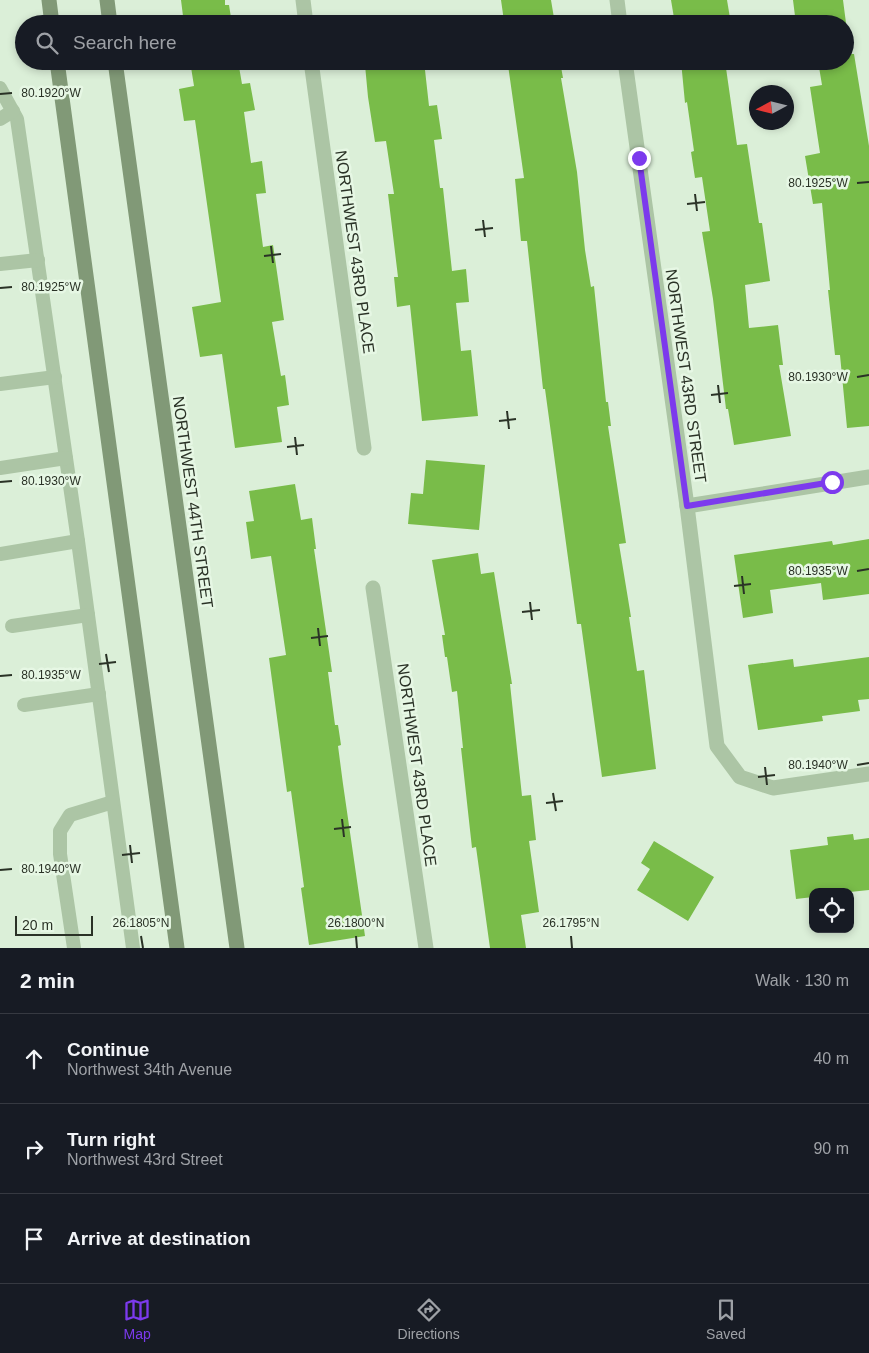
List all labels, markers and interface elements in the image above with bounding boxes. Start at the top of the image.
search box [15,15,854,70]
icon: search [33,29,61,57]
text: Search here [73,32,177,53]
north arrow [749,85,794,130]
text: 80.1920°W [21,86,81,100]
route end [628,147,651,170]
street label: NORTHWEST 43RD PLACE [332,149,378,355]
text: 80.1925°W [788,176,848,190]
street label: NORTHWEST 43RD STREET [663,268,709,484]
text: 80.1925°W [21,280,81,294]
text: 80.1930°W [788,370,848,384]
street label: NORTHWEST 44TH STREET [170,395,216,609]
route start [821,471,844,494]
text: 80.1930°W [21,474,81,488]
text: 80.1935°W [788,564,848,578]
street label: NORTHWEST 43RD PLACE [394,662,440,868]
text: 80.1935°W [21,668,81,682]
text: 80.1940°W [788,758,848,772]
text: 80.1940°W [21,862,81,876]
map controls [809,888,854,933]
button: locate [809,888,854,933]
scale bar [15,913,92,936]
text: 26.1805°N [113,916,169,930]
text: 26.1800°N [328,916,384,930]
text: 26.1795°N [543,916,599,930]
text: 20 m [22,917,53,933]
text: 2 min [20,969,75,992]
text: Walk · 130 m [755,972,849,989]
text: Continue [67,1039,149,1060]
icon: ahead [20,1045,48,1073]
text: 40 m [813,1050,849,1067]
text: Northwest 34th Avenue [67,1061,232,1078]
text: Turn right [67,1129,155,1150]
icon: right [20,1135,48,1163]
text: 90 m [813,1140,849,1157]
text: Northwest 43rd Street [67,1151,223,1168]
icon: arrive [20,1225,48,1253]
text: Arrive at destination [67,1228,251,1249]
tab: Map [123,1296,151,1342]
tab: Directions [398,1296,460,1342]
tab: Saved [706,1296,746,1342]

